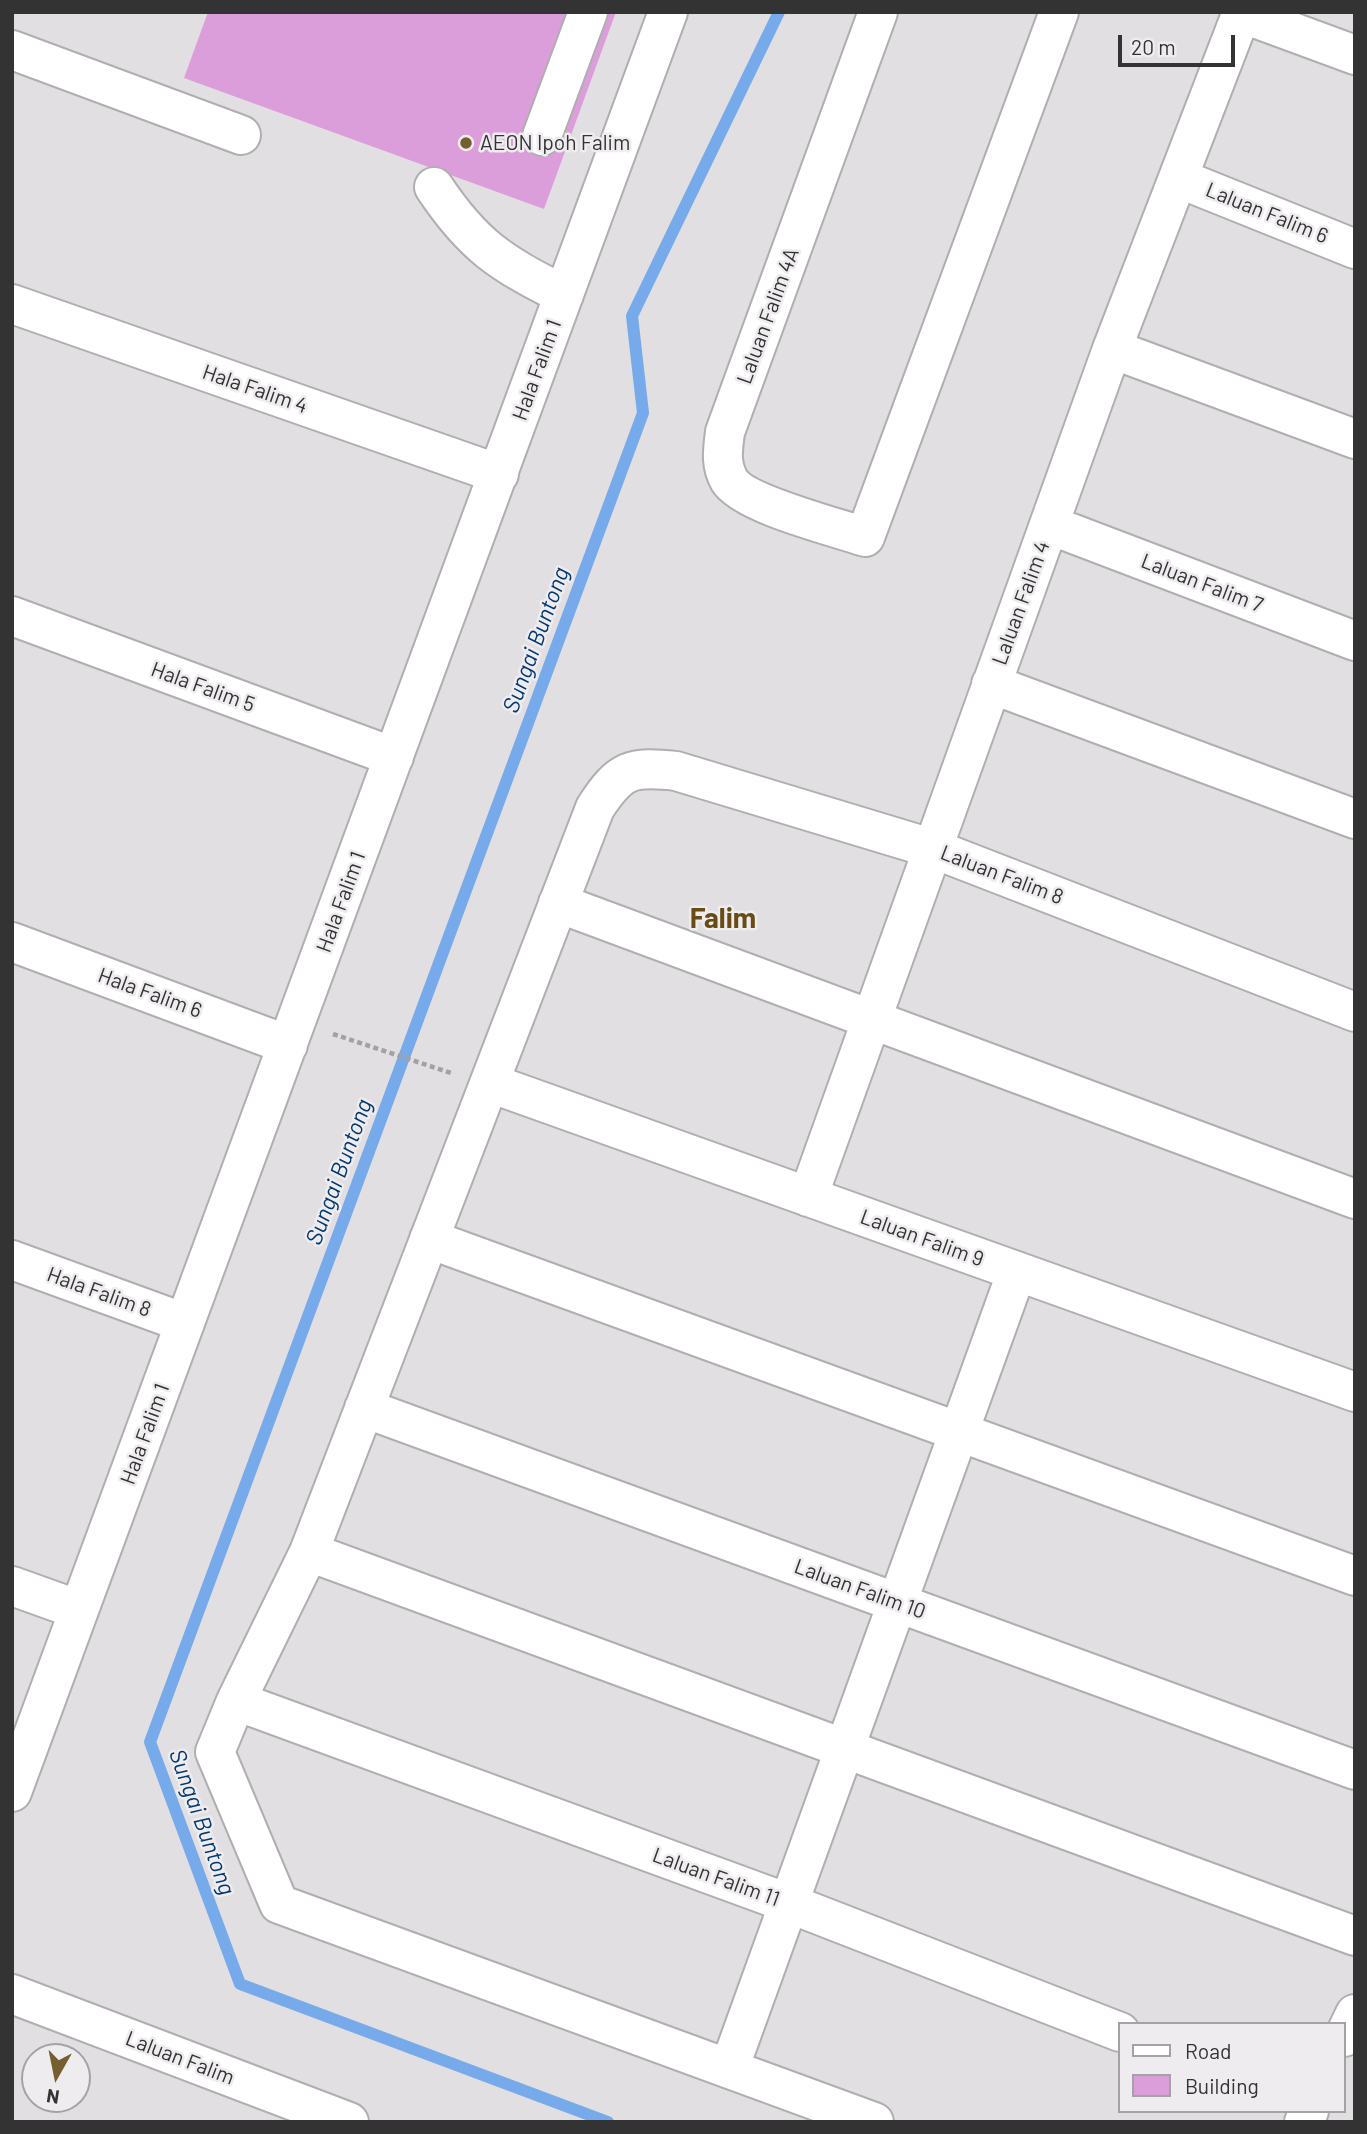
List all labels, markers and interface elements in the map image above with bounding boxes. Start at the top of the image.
scale bar [1122,21,1239,65]
text: 20 m [1131,34,1176,59]
place label: AEON Ipoh Falim [480,130,630,156]
marker: AEON Ipoh Falim [458,135,474,151]
street label: Laluan Falim 6 [1202,177,1332,249]
street label: Laluan Falim 4A [732,244,804,388]
street label: Hala Falim 1 [507,316,567,424]
street label: Hala Falim 4 [199,359,311,419]
street label: Laluan Falim 4 [987,537,1055,669]
street label: Laluan Falim 7 [1137,548,1267,618]
water label: Sungai Buntong [497,563,575,717]
street label: Hala Falim 5 [148,657,258,717]
street label: Laluan Falim 8 [937,840,1067,910]
street label: Hala Falim 1 [311,848,371,956]
district label: Falim [690,902,756,936]
street label: Hala Falim 6 [95,963,205,1023]
water label: Sungai Buntong [300,1095,378,1249]
street label: Laluan Falim 9 [857,1204,987,1272]
street label: Hala Falim 8 [44,1262,154,1322]
street label: Hala Falim 1 [115,1380,175,1488]
street label: Laluan Falim 10 [791,1554,929,1624]
water label: Sungai Buntong [163,1745,241,1899]
street label: Laluan Falim 11 [649,1842,783,1912]
legend [1118,2022,1346,2113]
street label: Laluan Falim [122,2026,238,2090]
text: Road [1185,2038,1231,2063]
north arrow [21,2043,91,2113]
text: Building [1185,2073,1259,2098]
text: N [45,2085,61,2110]

